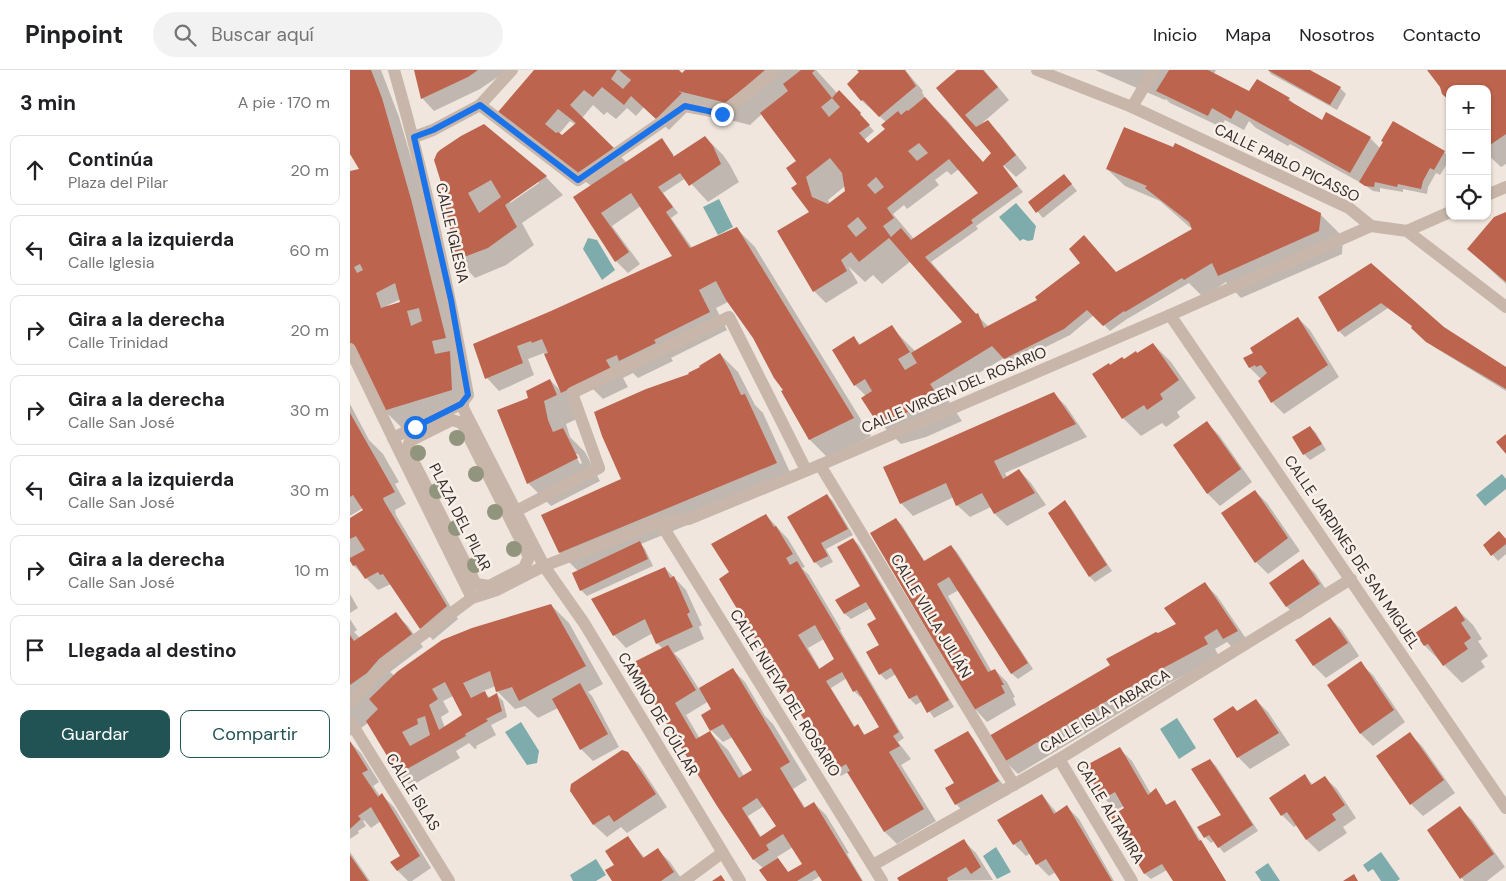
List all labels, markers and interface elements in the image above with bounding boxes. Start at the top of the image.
search box [153,12,503,57]
text: Pinpoint [25,19,123,50]
icon: search [171,21,199,49]
text: Buscar aquí [211,22,314,47]
text: Inicio [1153,23,1197,47]
text: Mapa [1225,23,1271,47]
text: Nosotros [1299,23,1375,47]
text: Contacto [1403,23,1481,47]
map controls [1446,85,1491,220]
button: + [1446,85,1491,130]
text: 3 min [20,89,76,117]
text: A pie · 170 m [238,92,330,113]
route end [711,103,734,126]
street label: CALLE PABLO PICASSO [1211,119,1363,207]
button: − [1446,130,1491,175]
text: Continúa [68,147,153,172]
icon: ahead [21,156,49,184]
text: 20 m [290,160,329,181]
text: Plaza del Pilar [68,172,168,193]
button: locate [1446,175,1491,220]
street label: CALLE IGLESIA [431,181,473,285]
text: Gira a la izquierda [68,227,234,252]
icon: left [21,236,49,264]
text: 60 m [289,240,329,261]
text: Calle Iglesia [68,252,155,273]
text: Gira a la derecha [68,307,225,332]
icon: right [21,316,49,344]
text: 20 m [290,320,329,341]
text: Calle Trinidad [68,332,168,353]
street label: CALLE VIRGEN DEL ROSARIO [858,342,1050,438]
text: Gira a la derecha [68,387,225,412]
icon: right [21,396,49,424]
text: 30 m [290,400,329,421]
text: Calle San José [68,412,175,433]
route start [404,416,427,439]
street label: CALLE JARDINES DE SAN MIGUEL [1280,451,1425,653]
street label: PLAZA DEL PILAR [424,460,496,574]
text: Gira a la izquierda [68,467,234,492]
icon: left [21,476,49,504]
text: 30 m [290,480,329,501]
text: Calle San José [68,492,175,513]
text: Gira a la derecha [68,547,225,572]
street label: CALLE VILLA JULIÁN [886,550,976,682]
icon: right [21,556,49,584]
text: 10 m [295,560,329,581]
text: Calle San José [68,572,175,593]
street label: CALLE NUEVA DEL ROSARIO [725,606,845,780]
icon: arrive [21,636,49,664]
text: Llegada al destino [68,638,237,663]
street label: CAMINO DE CÚLLAR [613,649,703,779]
street label: CALLE ISLA TABARCA [1036,664,1174,758]
button: Guardar [20,710,170,758]
button: Compartir [180,710,330,758]
street label: CALLE ISLAS [381,750,445,835]
street label: CALLE ALTAMIRA [1071,757,1149,867]

